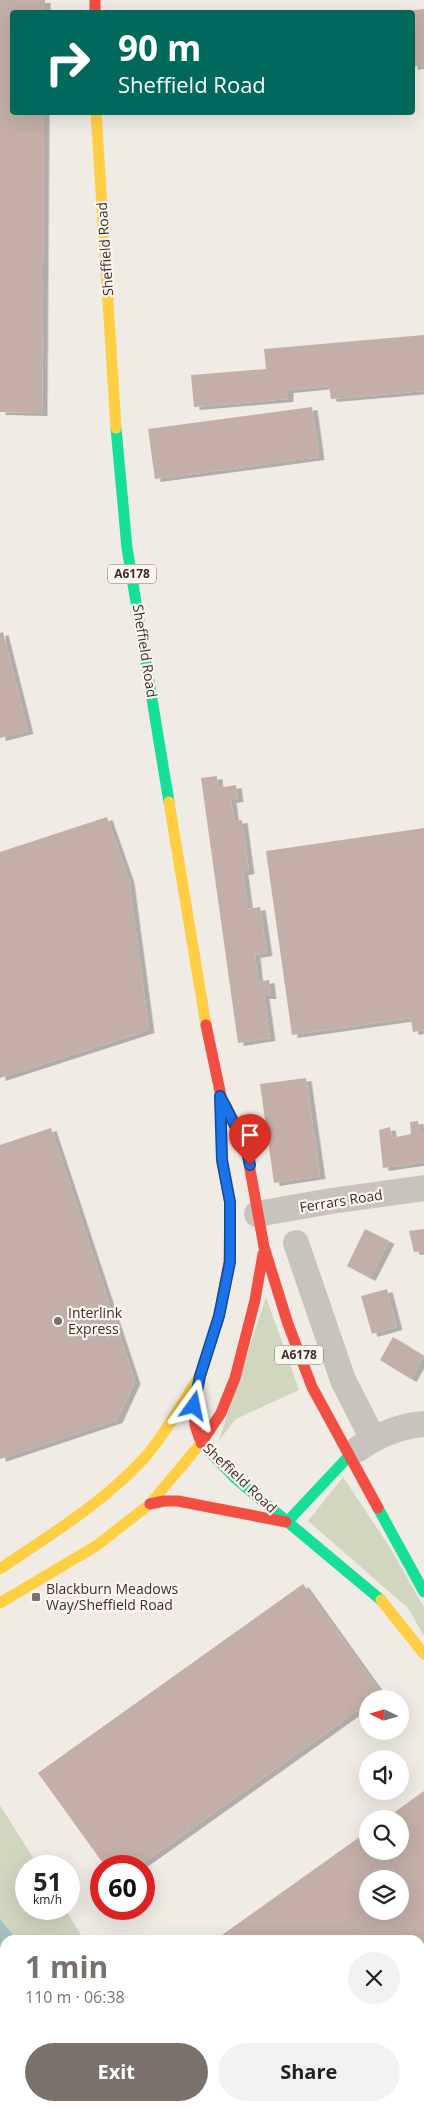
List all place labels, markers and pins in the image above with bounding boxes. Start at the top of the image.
pin [229,1114,271,1165]
place label: Interlink Express [68,1303,123,1338]
marker: Interlink Express [52,1315,64,1327]
place label: Blackburn Meadows Way/Sheffield Road [46,1579,179,1614]
marker: Blackburn Meadows Way/Sheffield Road [30,1591,42,1603]

